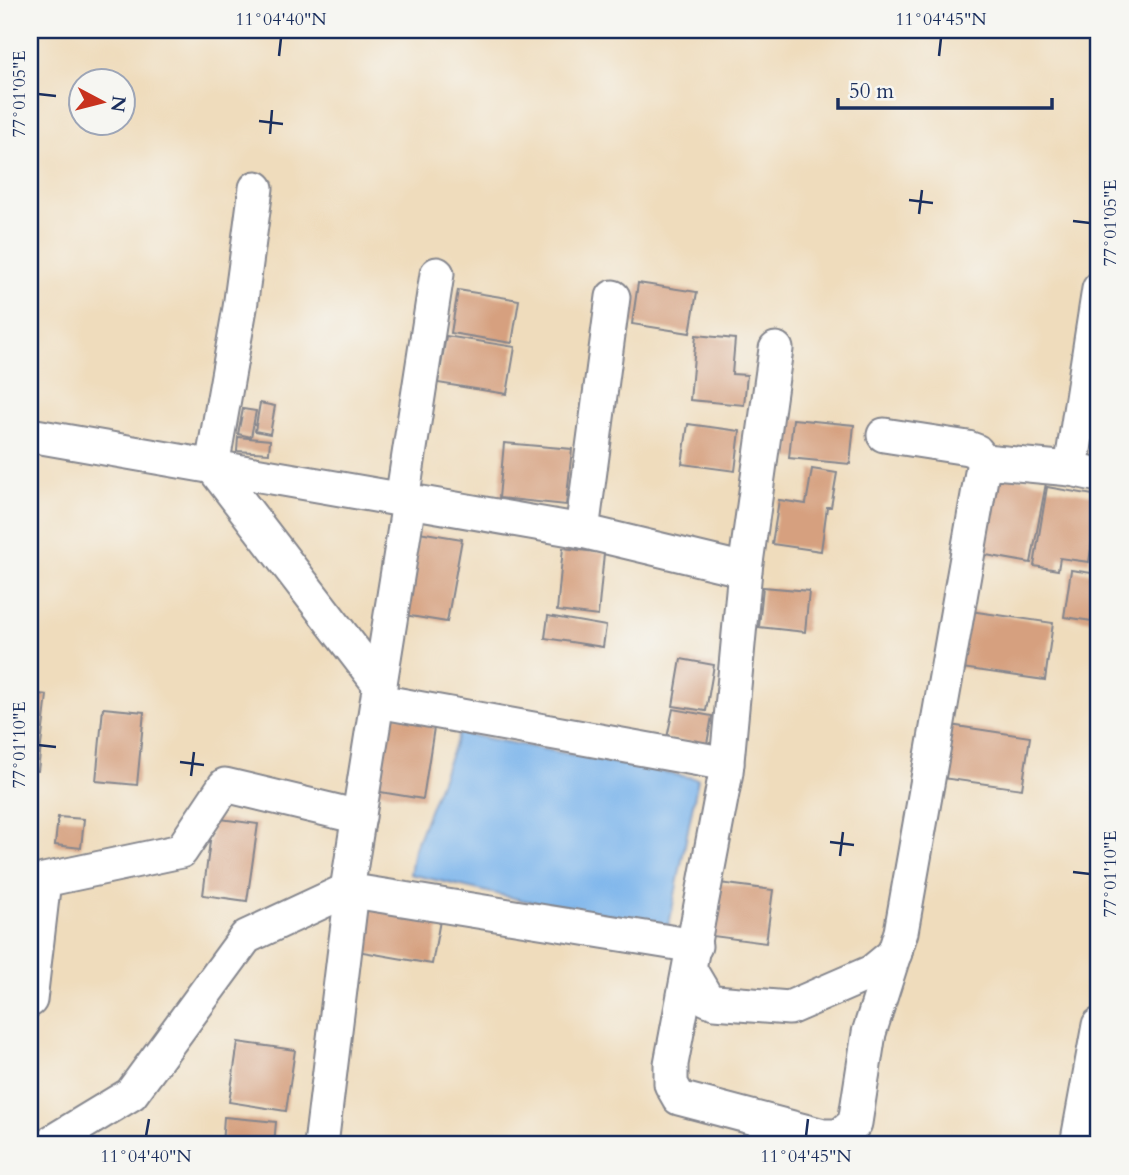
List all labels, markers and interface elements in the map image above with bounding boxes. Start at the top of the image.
text: 11°04'40"N [235,7,327,32]
text: 11°04'45"N [895,7,987,32]
text: 77°01'05"E [7,50,32,138]
north arrow [66,66,136,136]
scale bar [838,66,1052,110]
text: 50 m [849,77,894,106]
text: N [104,94,132,114]
text: 77°01'05"E [1098,179,1123,267]
text: 77°01'10"E [7,701,32,789]
text: 77°01'10"E [1098,830,1123,918]
text: 11°04'40"N [100,1144,192,1169]
text: 11°04'45"N [760,1144,852,1169]

